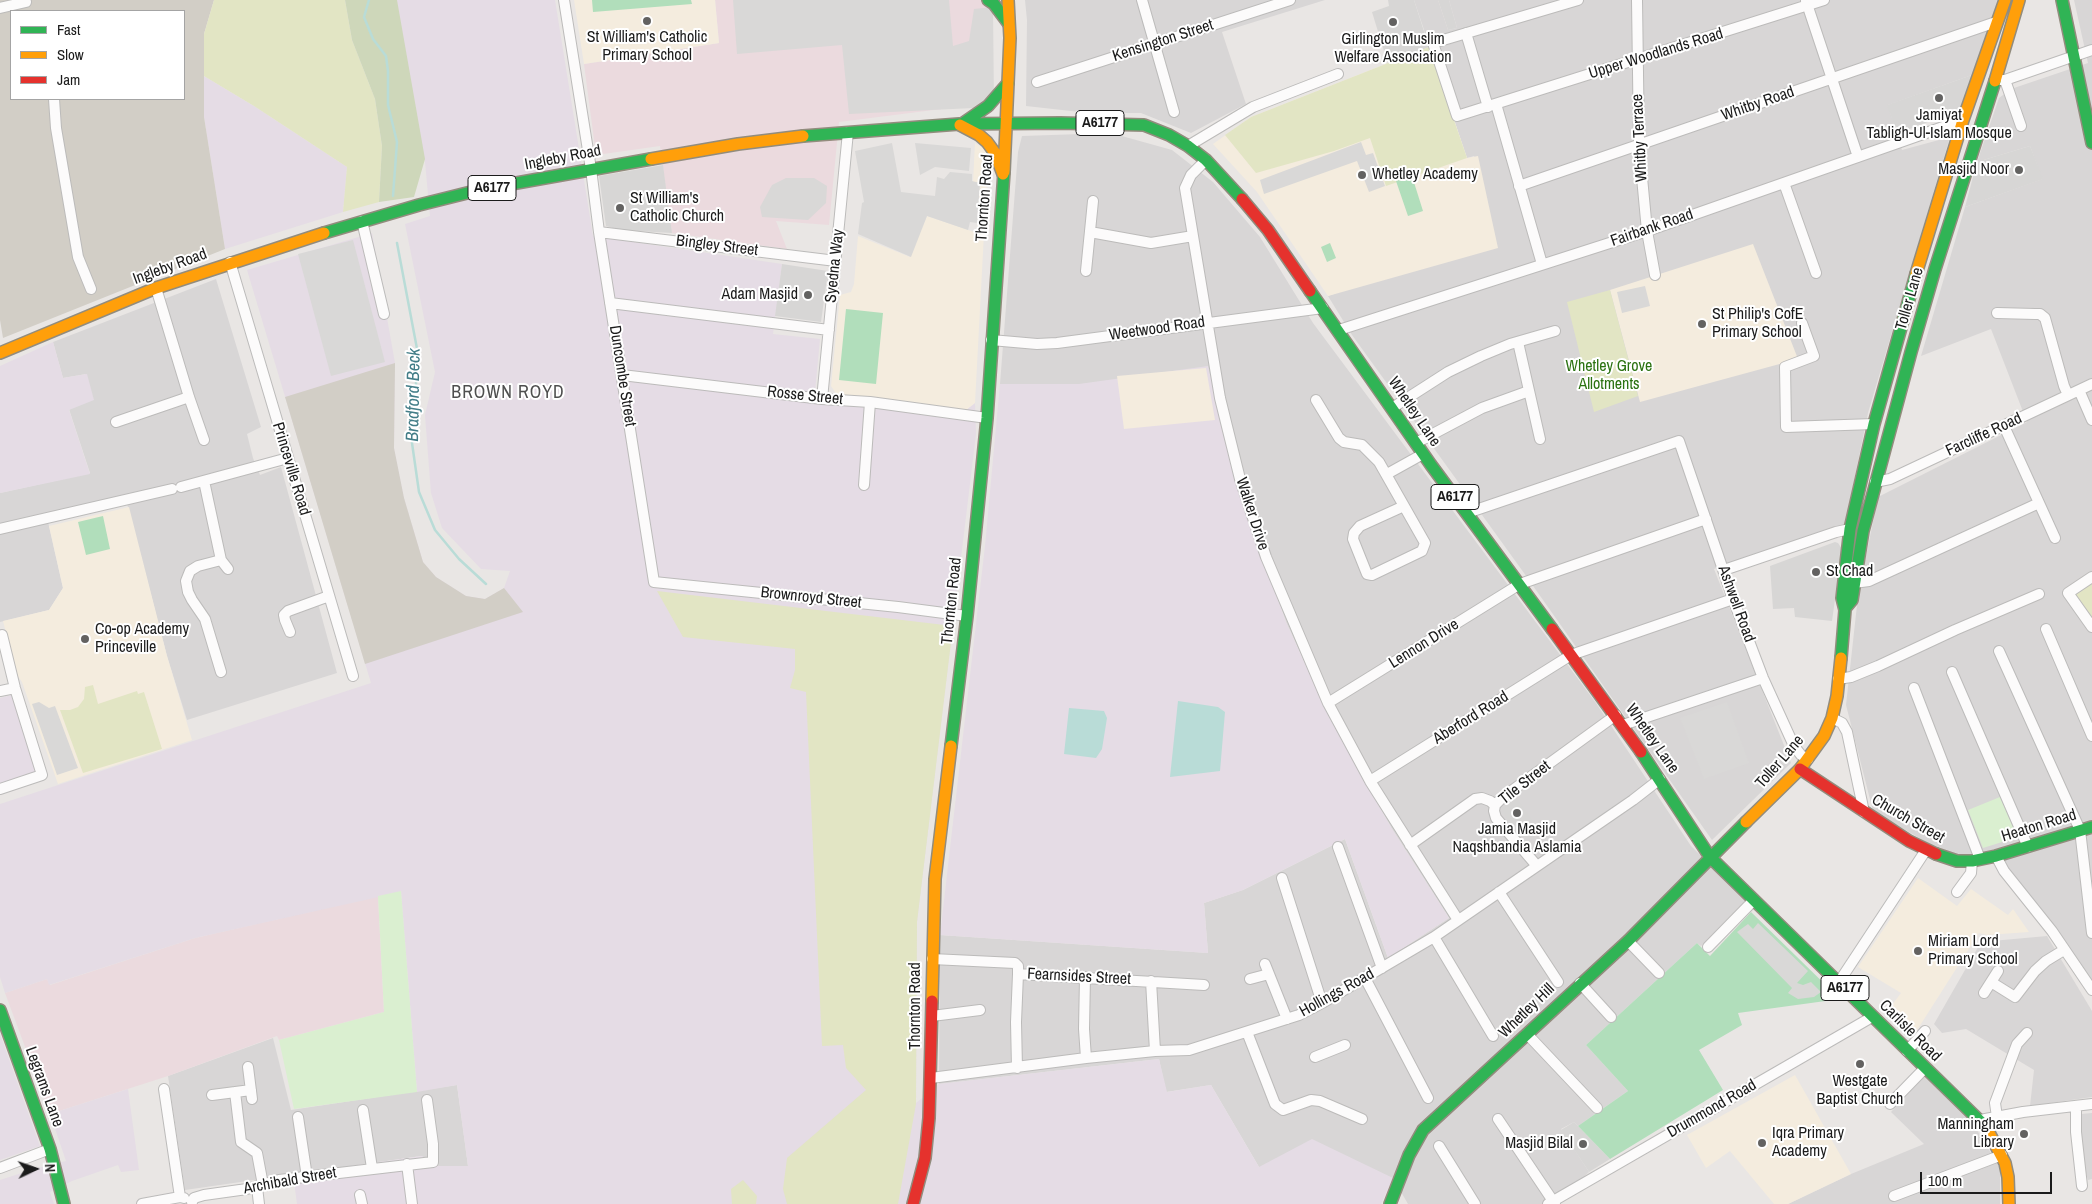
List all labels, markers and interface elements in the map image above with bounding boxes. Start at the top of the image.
legend [10,10,185,100]
marker: St William's Catholic Primary School [641,15,653,27]
street label: Kensington Street [1110,16,1216,66]
marker: Girlington Muslim Welfare Association [1387,16,1399,28]
text: Fast [57,19,80,40]
street label: Upper Woodlands Road [1586,24,1726,84]
place label: St William's Catholic Primary School [587,28,707,66]
place label: Girlington Muslim Welfare Association [1334,30,1452,68]
text: Slow [57,44,84,65]
text: Jam [57,69,80,90]
street label: Whitby Road [1719,83,1797,125]
marker: Jamiyat Tabligh-Ul-Islam Mosque [1933,92,1945,104]
street label: Whitby Terrace [1628,93,1652,183]
place label: Jamiyat Tabligh-Ul-Islam Mosque [1866,106,2012,144]
road number: A6177 [1076,110,1124,136]
street label: Ingleby Road [523,141,603,175]
street label: Thornton Road [972,154,998,242]
place label: Masjid Noor [1938,160,2009,180]
marker: Masjid Noor [2013,164,2025,176]
place label: Whetley Academy [1372,165,1478,185]
marker: Whetley Academy [1356,169,1368,181]
road number: A6177 [468,176,516,200]
place label: St William's Catholic Church [630,189,724,227]
marker: St William's Catholic Church [614,202,626,214]
street label: Fairbank Road [1608,205,1696,251]
street label: Syedna Way [822,228,848,304]
street label: Bingley Street [675,231,759,261]
street label: Ingleby Road [130,245,210,289]
street label: Toller Lane [1892,266,1928,332]
place label: Adam Masjid [721,285,798,305]
marker: Adam Masjid [802,289,814,301]
place label: St Philip's CofE Primary School [1712,305,1803,343]
street label: Weetwood Road [1108,313,1206,345]
marker: St Philip's CofE Primary School [1696,318,1708,330]
street label: Duncombe Street [605,324,639,428]
water label: Bradford Beck [402,348,426,442]
park label: Whetley Grove Allotments [1566,357,1652,395]
street label: Whetley Lane [1384,373,1444,451]
district label: BROWN ROYD [450,382,566,404]
street label: Rosse Street [766,382,844,410]
street label: Farcliffe Road [1943,409,2025,461]
street label: Princeville Road [268,420,314,518]
street label: Walker Drive [1231,475,1273,553]
road number: A6177 [1431,484,1479,510]
street label: Thornton Road [938,556,966,646]
place label: St Chad [1826,562,1873,582]
street label: Ashwell Road [1713,563,1759,645]
marker: St Chad [1810,566,1822,578]
street label: Brownroyd Street [760,583,862,613]
street label: Lennon Drive [1386,615,1462,673]
place label: Co-op Academy Princeville [95,620,189,658]
marker: Co-op Academy Princeville [79,633,91,645]
street label: Aberford Road [1430,687,1512,749]
street label: Whetley Lane [1621,701,1683,777]
street label: Toller Lane [1752,731,1808,793]
street label: Tile Street [1495,757,1555,809]
street label: Church Street [1868,790,1948,848]
street label: Heaton Road [1999,806,2079,846]
marker: Jamia Masjid Naqshbandia Aslamia [1511,807,1523,819]
place label: Jamia Masjid Naqshbandia Aslamia [1452,820,1582,858]
place label: Miriam Lord Primary School [1928,932,2018,970]
marker: Miriam Lord Primary School [1912,945,1924,957]
street label: Thornton Road [906,962,926,1050]
street label: Fearnsides Street [1027,965,1131,989]
street label: Hollings Road [1296,965,1378,1021]
road number: A6177 [1821,976,1869,1000]
street label: Whetley Hill [1495,980,1559,1042]
street label: Carlisle Road [1875,996,1945,1066]
street label: Legrams Lane [21,1044,67,1130]
marker: Westgate Baptist Church [1854,1058,1866,1070]
place label: Westgate Baptist Church [1817,1072,1903,1110]
street label: Drummond Road [1664,1076,1760,1142]
place label: Manningham Library [1937,1115,2014,1153]
place label: Iqra Primary Academy [1772,1124,1844,1162]
marker: Manningham Library [2018,1128,2030,1140]
place label: Masjid Bilal [1505,1134,1573,1154]
marker: Iqra Primary Academy [1756,1137,1768,1149]
marker: Masjid Bilal [1577,1138,1589,1150]
north arrow [10,1144,60,1194]
scale bar [1922,1162,2054,1194]
street label: Archibald Street [242,1163,338,1199]
text: N [41,1164,59,1173]
text: 100 m [1928,1170,1962,1191]

